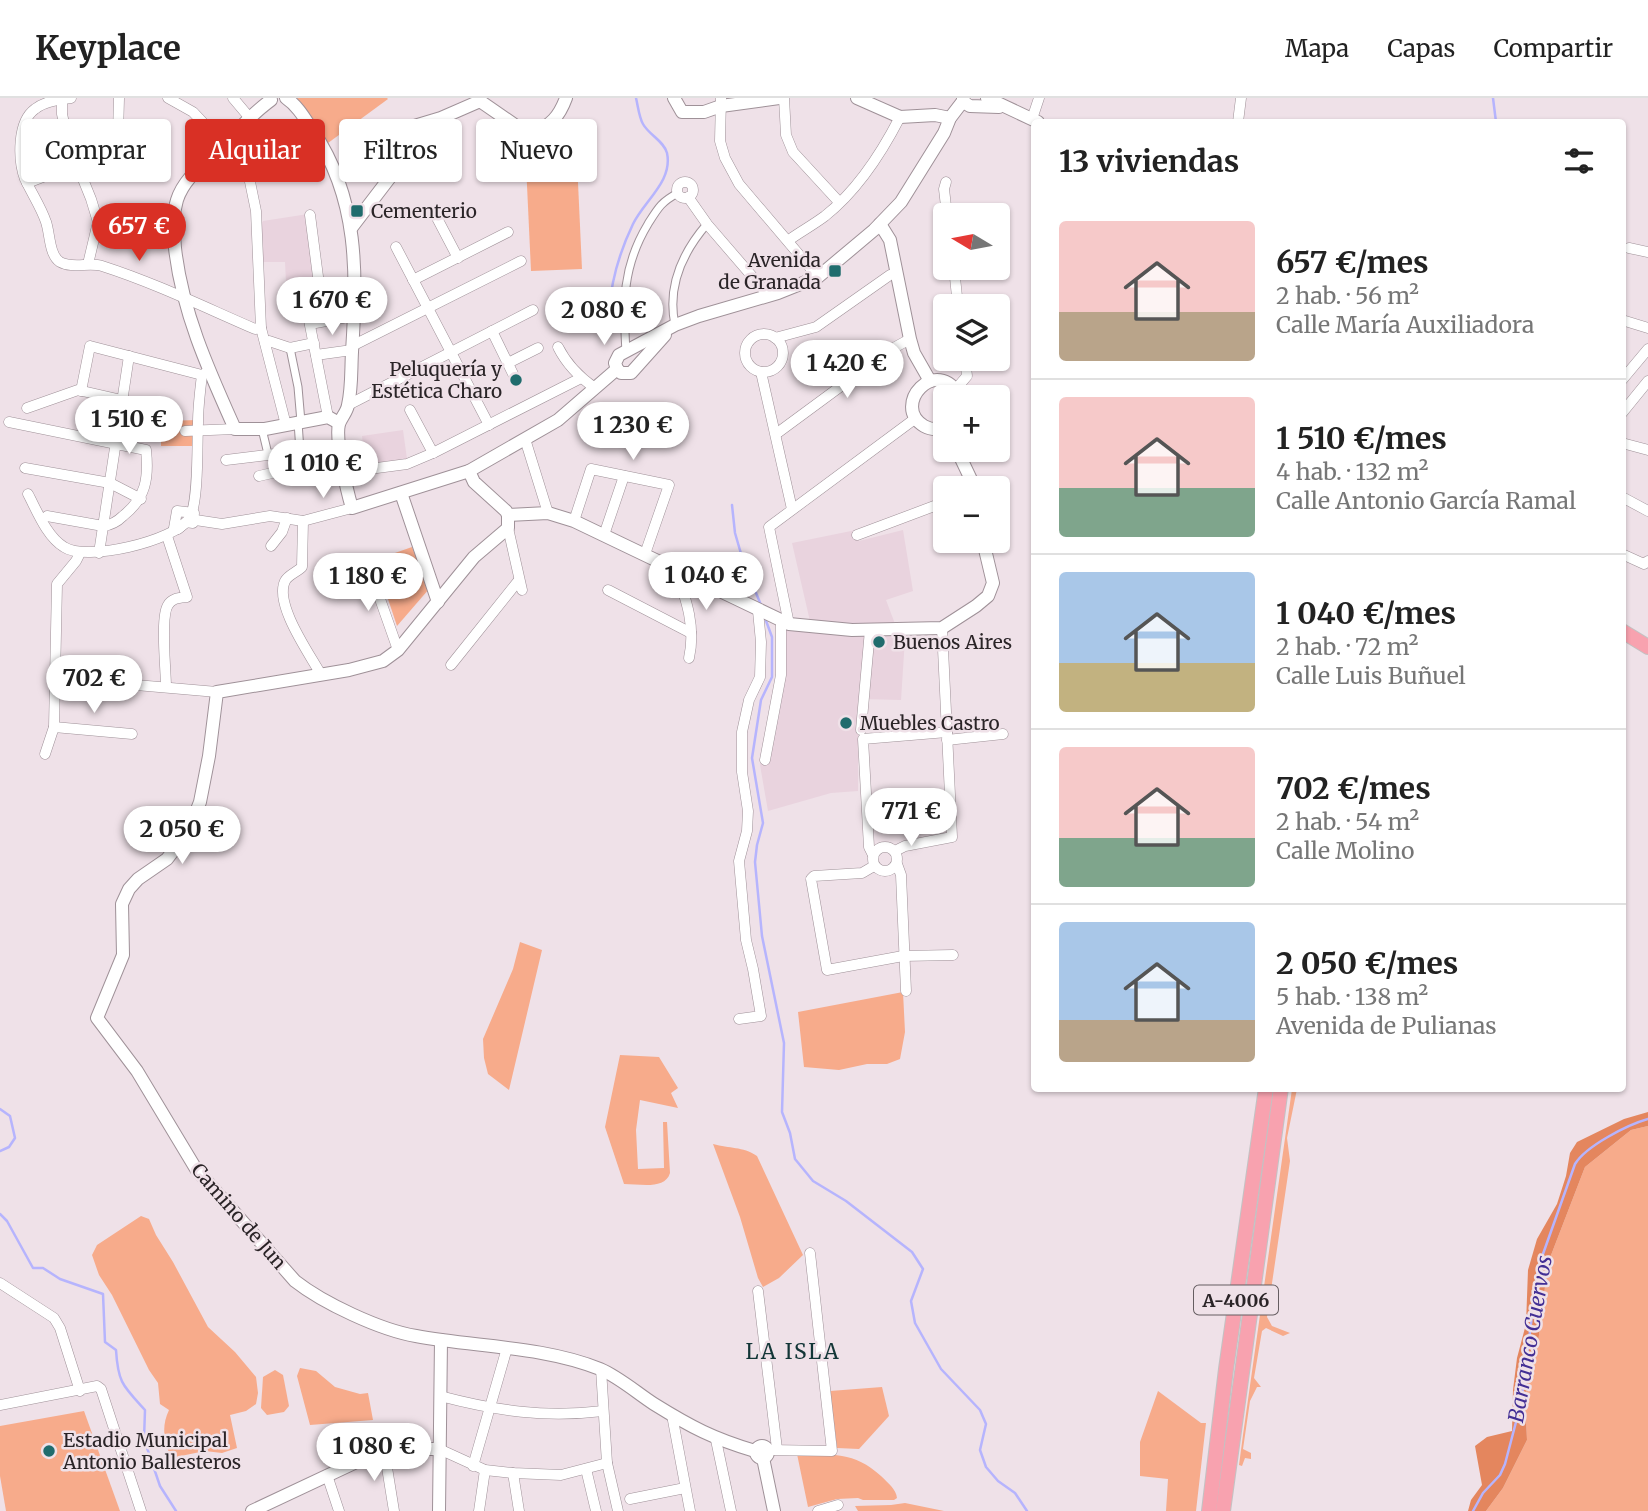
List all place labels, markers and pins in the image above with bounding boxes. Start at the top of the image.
place label: Cementerio [371,199,477,223]
marker: Cementerio [349,203,365,219]
pin: 657 € [90,204,188,263]
place label: Avenida de Granada [718,248,821,294]
marker: Avenida de Granada [827,263,843,279]
pin: 1 670 € [267,278,397,337]
pin: 2 080 € [539,288,669,347]
pin: 1 420 € [782,341,912,400]
place label: Peluquería y Estética Charo [371,357,502,403]
marker: Peluquería y Estética Charo [508,372,524,388]
pin: 1 510 € [64,396,194,456]
pin: 1 230 € [568,402,698,462]
pin: 1 010 € [258,440,388,500]
pin: 1 040 € [641,552,771,612]
pin: 1 180 € [303,554,433,613]
place label: Buenos Aires [893,630,1012,654]
marker: Buenos Aires [871,634,887,650]
pin: 702 € [45,656,143,715]
place label: Muebles Castro [860,711,1000,735]
marker: Muebles Castro [838,715,854,731]
pin: 771 € [862,788,960,848]
pin: 2 050 € [117,806,247,866]
pin: 1 080 € [309,1424,439,1483]
place label: Estadio Municipal Antonio Ballesteros [62,1428,241,1474]
marker: Estadio Municipal Antonio Ballesteros [41,1443,57,1459]

